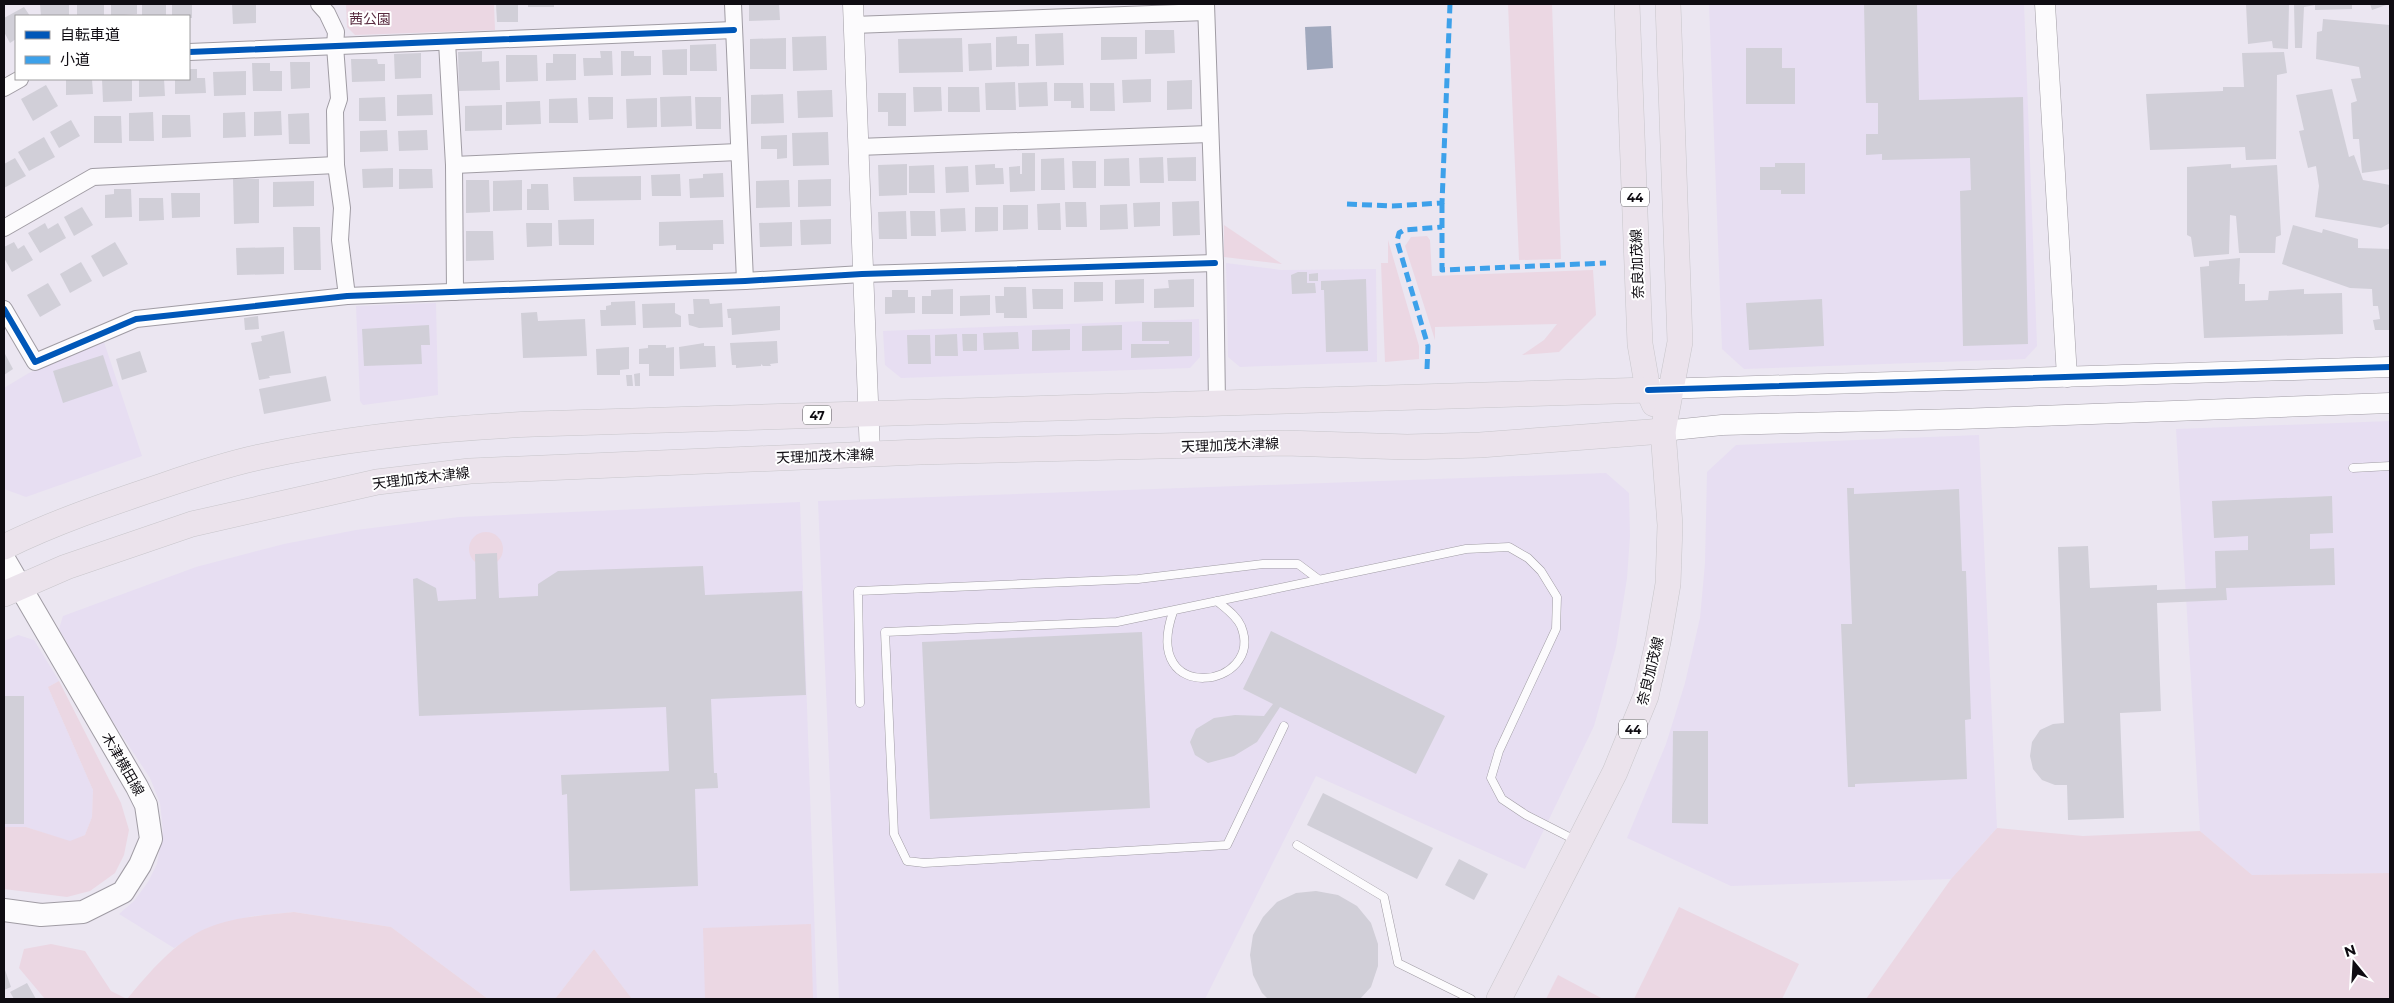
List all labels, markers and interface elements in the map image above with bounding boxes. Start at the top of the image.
park label: 茜公園 [349,10,391,28]
legend [15,15,190,80]
text: 自転車道 [60,25,120,44]
text: 小道 [60,50,90,69]
road number: 44 [1621,188,1649,206]
street label: 奈良加茂線 [1627,229,1647,299]
road number: 47 [803,406,831,424]
street label: 天理加茂木津線 [1181,434,1279,456]
street label: 天理加茂木津線 [776,445,874,467]
street label: 天理加茂木津線 [371,463,471,493]
street label: 奈良加茂線 [1633,635,1667,707]
road number: 44 [1619,720,1647,739]
street label: 木津横田線 [98,729,148,799]
north arrow [2329,938,2379,988]
text: N [2342,940,2358,961]

